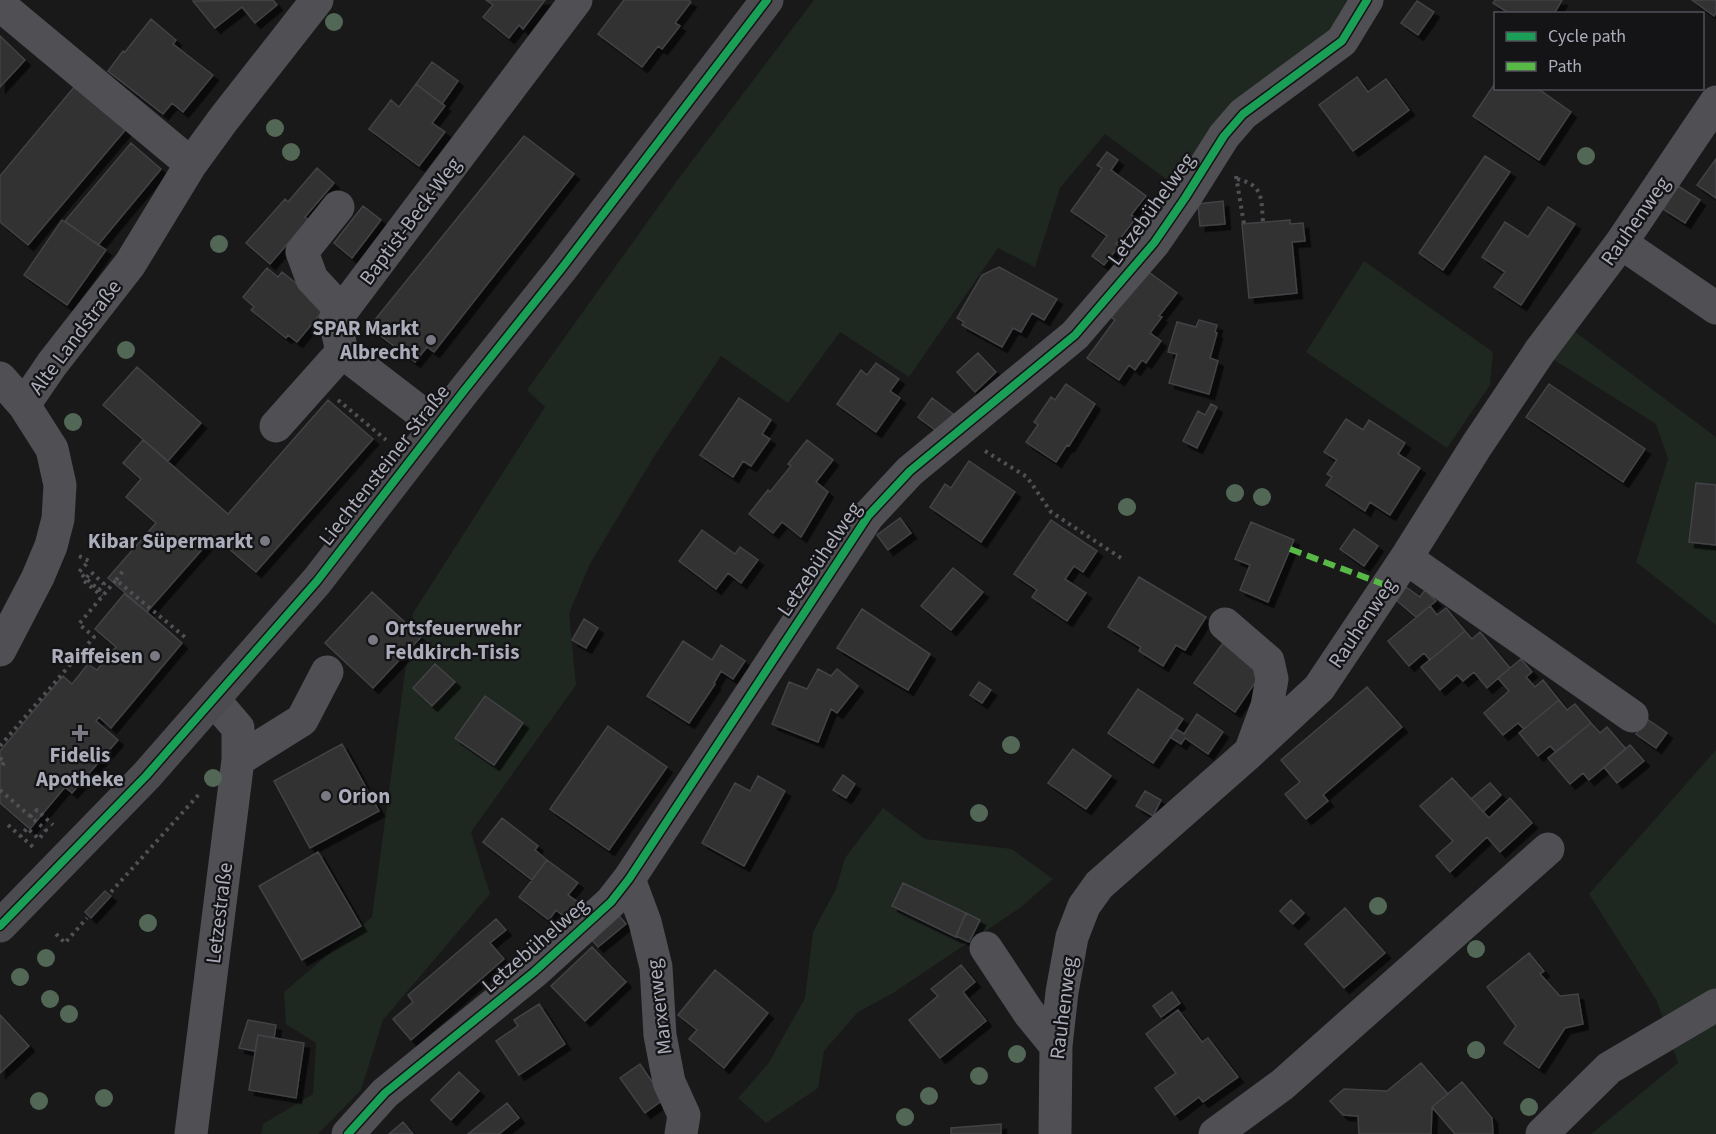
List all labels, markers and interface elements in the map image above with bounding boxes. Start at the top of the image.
legend [1494,12,1704,90]
text: Cycle path [1548,24,1626,49]
text: Path [1548,54,1582,79]
street label: Letzebühelweg [1100,146,1202,271]
street label: Baptist-Beck-Weg [352,150,468,291]
street label: Rauhenweg [1593,170,1677,272]
street label: Alte Landstraße [22,273,128,401]
place label: SPAR Markt Albrecht [312,313,419,367]
marker: SPAR Markt Albrecht [424,333,438,347]
street label: Liechtensteiner Straße [311,378,457,552]
street label: Letzebühelweg [770,495,869,622]
place label: Kibar Süpermarkt [88,526,253,556]
marker: Kibar Süpermarkt [258,534,272,548]
street label: Rauhenweg [1321,572,1403,674]
place label: Ortsfeuerwehr Feldkirch-Tisis [385,613,522,667]
marker: Ortsfeuerwehr Feldkirch-Tisis [366,633,380,647]
place label: Raiffeisen [51,641,143,671]
marker: Raiffeisen [148,649,162,663]
marker: Fidelis Apotheke [73,726,87,740]
place label: Fidelis Apotheke [35,740,124,794]
place label: Orion [338,781,390,811]
marker: Orion [319,789,333,803]
street label: Letzestraße [198,861,240,965]
street label: Letzebühelweg [475,890,595,1000]
street label: Rauhenweg [1042,955,1084,1061]
street label: Marxerweg [638,957,680,1057]

